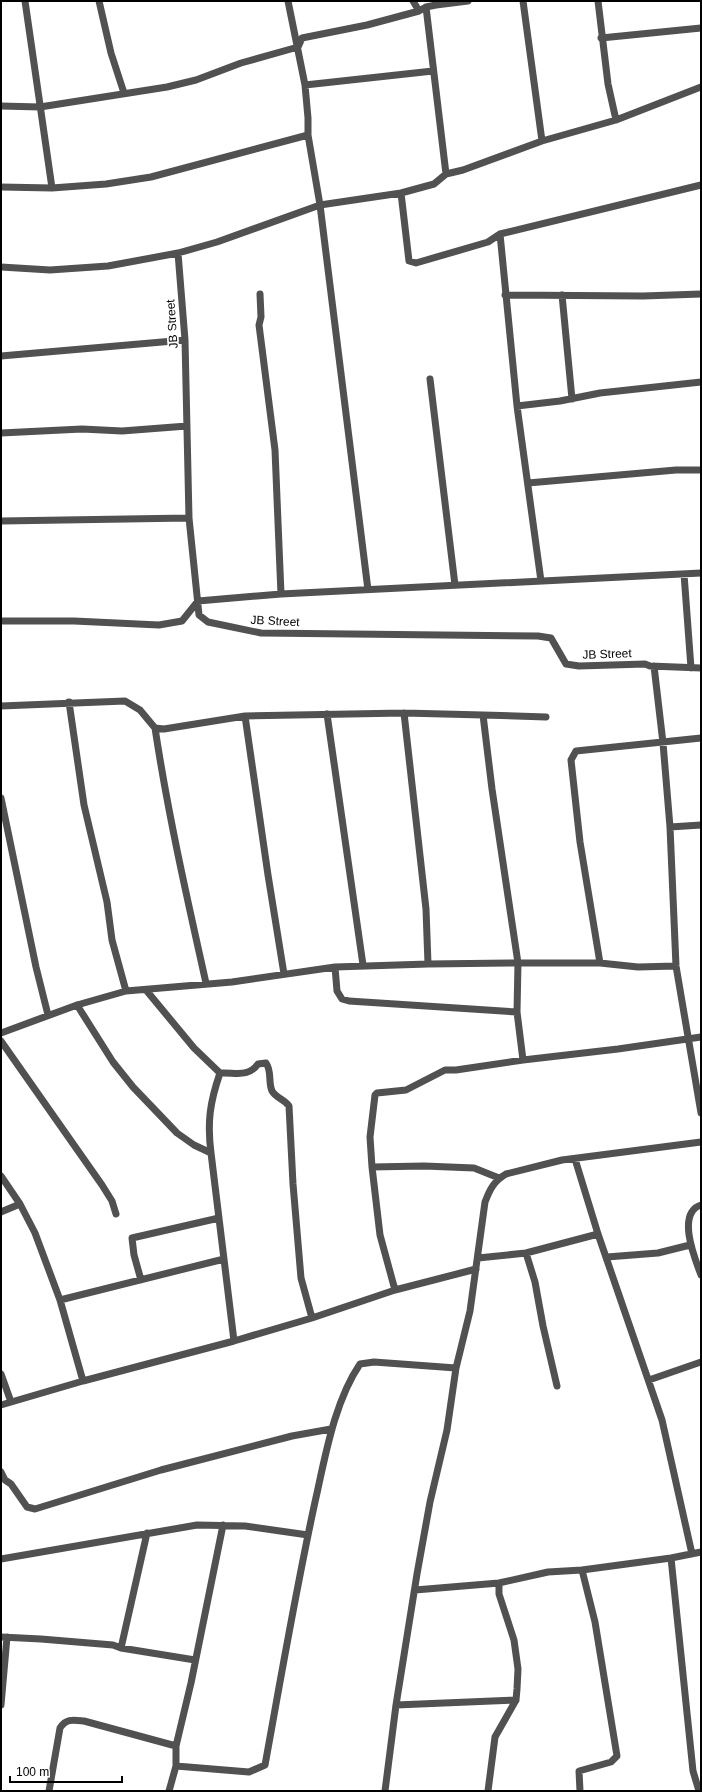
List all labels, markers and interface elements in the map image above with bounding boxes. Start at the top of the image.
street label: JB Street [163,298,181,349]
street label: JB Street [250,613,301,629]
street label: JB Street [582,646,633,662]
scale bar [10,1758,122,1784]
text: 100 m [16,1765,49,1779]

